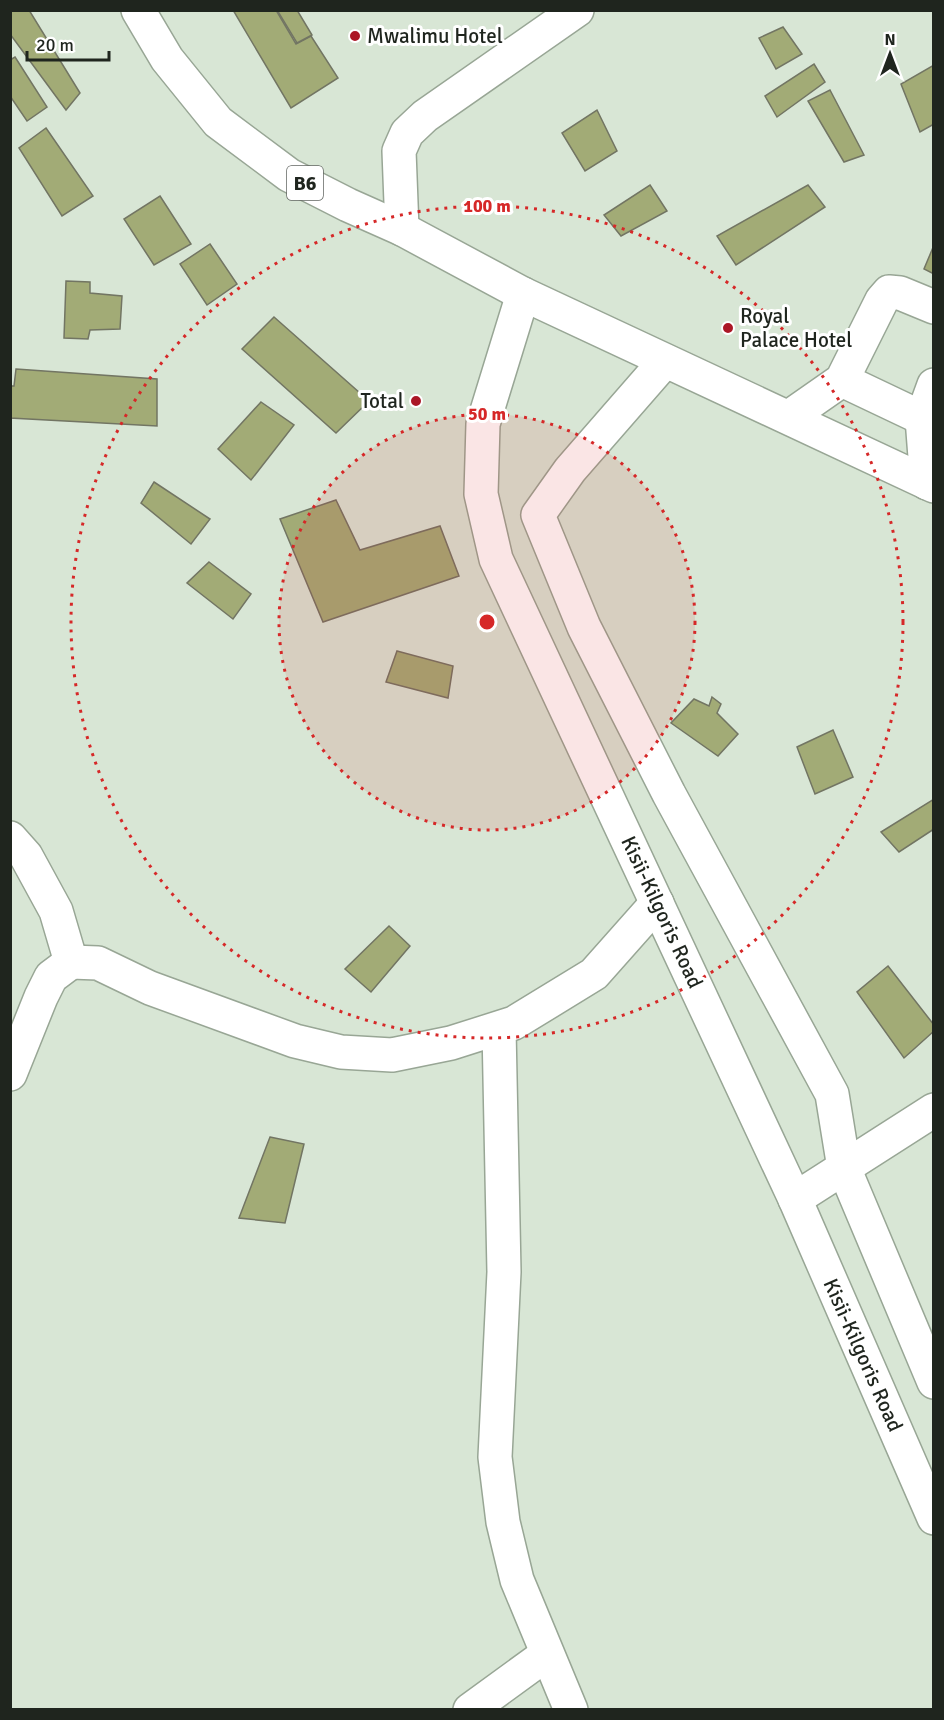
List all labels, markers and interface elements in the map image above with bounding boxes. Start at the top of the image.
place label: Mwalimu Hotel [367,23,503,49]
scale bar [27,24,110,62]
north arrow [860,24,920,84]
marker: Mwalimu Hotel [348,29,362,43]
text: N [884,30,896,50]
text: 20 m [36,34,74,56]
road number: B6 [287,166,323,200]
text: 100 m [463,195,511,217]
place label: Royal Palace Hotel [740,303,853,353]
marker: Royal Palace Hotel [721,321,735,335]
place label: Total [361,388,404,414]
marker: Total [409,394,423,408]
text: 50 m [468,403,506,425]
centre of rings [477,612,497,632]
street label: Kisii-Kilgoris Road [615,832,709,992]
street label: Kisii-Kilgoris Road [818,1274,908,1436]

